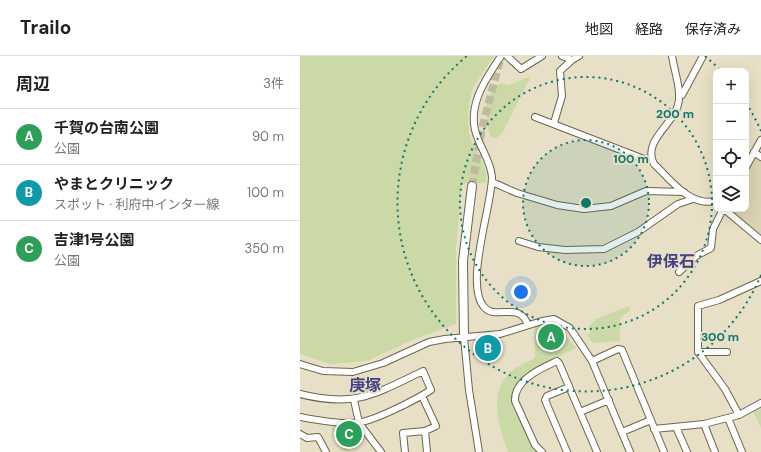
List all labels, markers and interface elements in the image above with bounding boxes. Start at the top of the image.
text: Trailo [20,15,71,40]
text: 地図 [585,20,613,38]
text: 経路 [635,20,663,38]
text: 保存済み [685,20,741,38]
map controls [713,68,749,212]
button: + [713,68,749,104]
text: 周辺 [16,73,50,95]
text: 3件 [263,75,284,92]
button: − [713,104,749,140]
text: 200 m [656,106,694,122]
text: 千賀の台南公園 [54,118,159,138]
text: A [24,128,34,145]
text: 90 m [252,128,284,145]
text: 公園 [54,140,80,157]
button: locate [713,140,749,176]
text: 100 m [613,151,649,167]
text: やまとクリニック [54,174,174,194]
button: layers [713,176,749,212]
text: B [25,184,33,201]
text: 100 m [247,184,284,201]
text: スポット · 利府中インター線 [54,196,220,213]
centre of rings [579,196,593,210]
text: 吉津1号公園 [54,230,134,250]
text: C [24,240,34,257]
text: 350 m [244,240,284,257]
district label: 伊保石 [646,251,695,272]
text: 公園 [54,252,80,269]
your location [511,282,531,302]
pin: A [538,322,564,352]
text: 300 m [701,329,739,345]
pin: B [475,333,501,363]
district label: 庚塚 [349,375,381,396]
pin: C [336,419,362,449]

